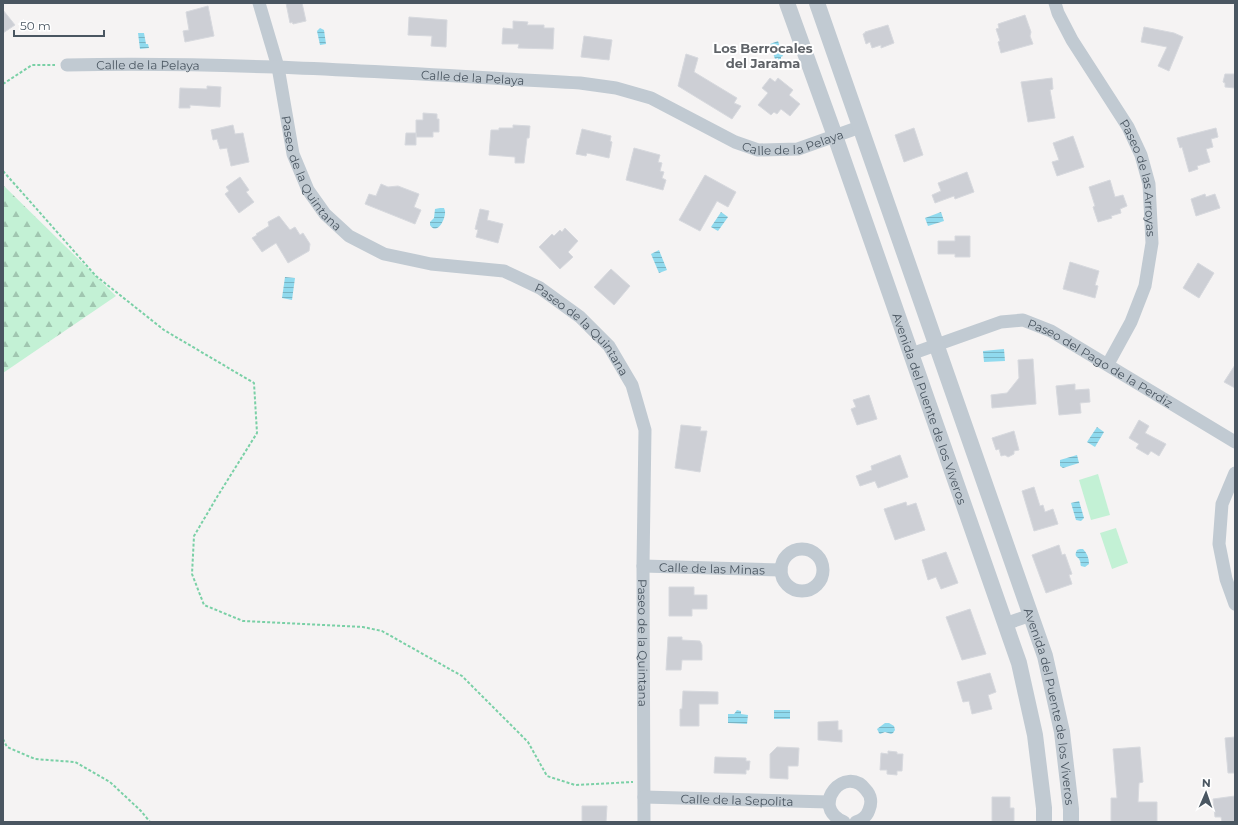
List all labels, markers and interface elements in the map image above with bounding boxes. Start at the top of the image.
scale bar [14,12,104,38]
text: 50 m [20,18,51,33]
district label: Los Berrocales del Jarama [713,40,813,71]
street label: Calle de la Pelaya [96,57,200,72]
street label: Calle de la Pelaya [421,67,525,87]
street label: Paseo de la Quintana [279,114,345,233]
street label: Paseo de las Arroyas [1117,116,1159,237]
street label: Calle de la Pelaya [740,126,845,158]
street label: Paseo de la Quintana [533,279,632,378]
street label: Avenida del Puente de los Viveros [890,311,971,506]
street label: Paseo del Pago de la Perdiz [1026,315,1176,410]
street label: Calle de las Minas [659,559,765,577]
street label: Paseo de la Quintana [636,579,651,707]
street label: Avenida del Puente de los Viveros [1021,606,1078,806]
north arrow [1186,773,1226,813]
text: N [1202,776,1211,790]
street label: Calle de la Sepolita [680,790,794,809]

